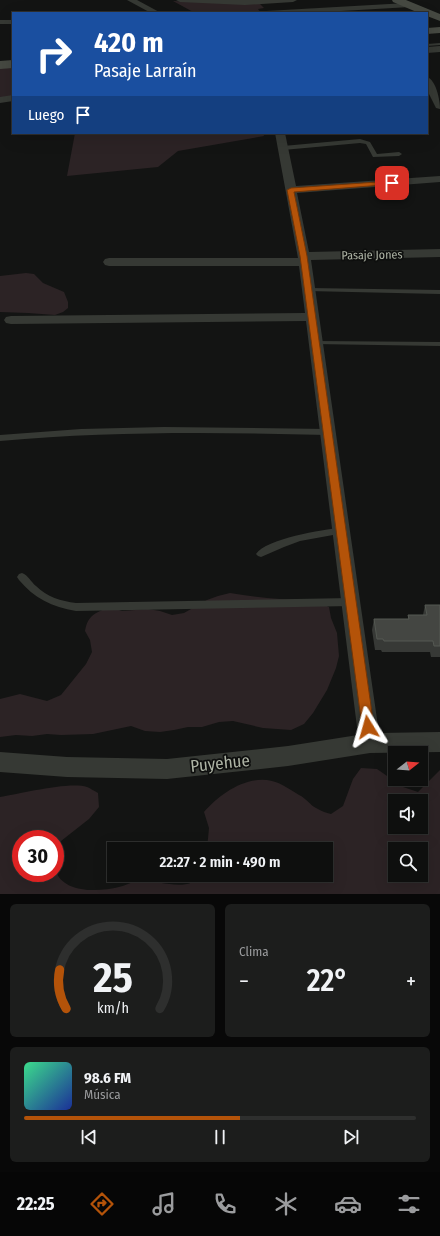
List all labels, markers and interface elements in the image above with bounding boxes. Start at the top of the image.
text: 420 m [94,26,164,59]
icon: right [28,28,80,80]
text: Pasaje Larraín [94,60,197,82]
icon: arrive [72,104,94,126]
text: Luego [28,106,64,124]
pin [375,166,409,200]
icon: arrive [381,172,403,194]
street label: Pasaje Jones [341,247,403,263]
position arrow [347,706,389,748]
north arrow [388,746,428,786]
map controls [388,746,428,882]
street label: Puyehue [189,750,251,777]
button: sound [388,794,428,834]
speed limit sign: 30 [12,830,64,882]
button: search [388,842,428,882]
text: 22:27 · 2 min · 490 m [159,853,281,871]
text: Clima [239,944,269,959]
text: 25 [92,952,132,1002]
text: 22° [307,963,348,999]
text: − [239,968,249,995]
text: + [406,968,416,995]
text: km/h [97,999,128,1016]
text: 98.6 FM [84,1069,131,1087]
text: Música [84,1087,121,1102]
icon: previous [78,1126,100,1148]
icon: pause [209,1126,231,1148]
icon: next [340,1126,362,1148]
icon: directions [88,1190,116,1218]
icon: music [150,1190,178,1218]
icon: phone [211,1190,239,1218]
icon: climate [272,1190,300,1218]
icon: car [334,1190,362,1218]
icon: filters [395,1190,423,1218]
text: 22:25 [17,1193,55,1215]

